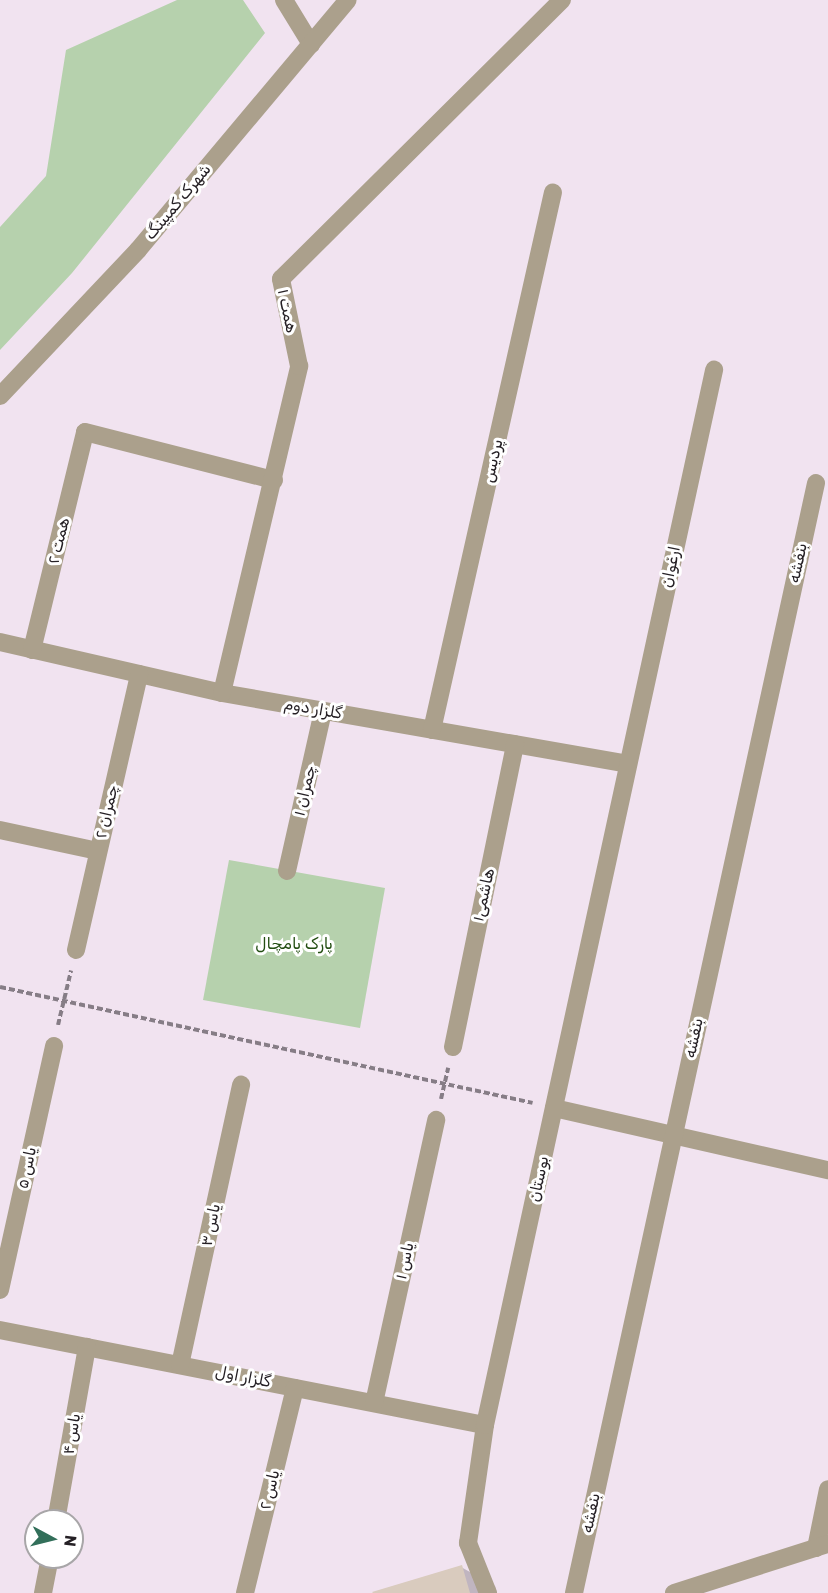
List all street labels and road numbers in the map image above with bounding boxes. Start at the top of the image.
street label: شهرک کمپینگ [141,160,215,244]
street label: همت ۱ [273,287,301,335]
street label: پردیس [479,437,507,485]
street label: همت ۲ [44,516,74,566]
street label: بنفشه [784,541,812,585]
street label: ارغوان [657,544,685,590]
street label: گلزار دوم [283,694,343,724]
street label: چمران ۱ [290,764,320,818]
street label: چمران ۲ [92,783,122,841]
street label: هاشمی۱ [469,867,499,923]
street label: بنفشه [680,1016,708,1060]
street label: یاس ۵ [13,1145,41,1191]
street label: بوستان [525,1154,553,1204]
street label: یاس ۳ [197,1202,225,1248]
street label: یاس ۱ [392,1241,418,1281]
street label: گلزار اول [214,1362,272,1392]
street label: یاس ۴ [59,1412,85,1456]
street label: یاس ۲ [256,1468,284,1512]
street label: بنفشه [577,1491,605,1535]

